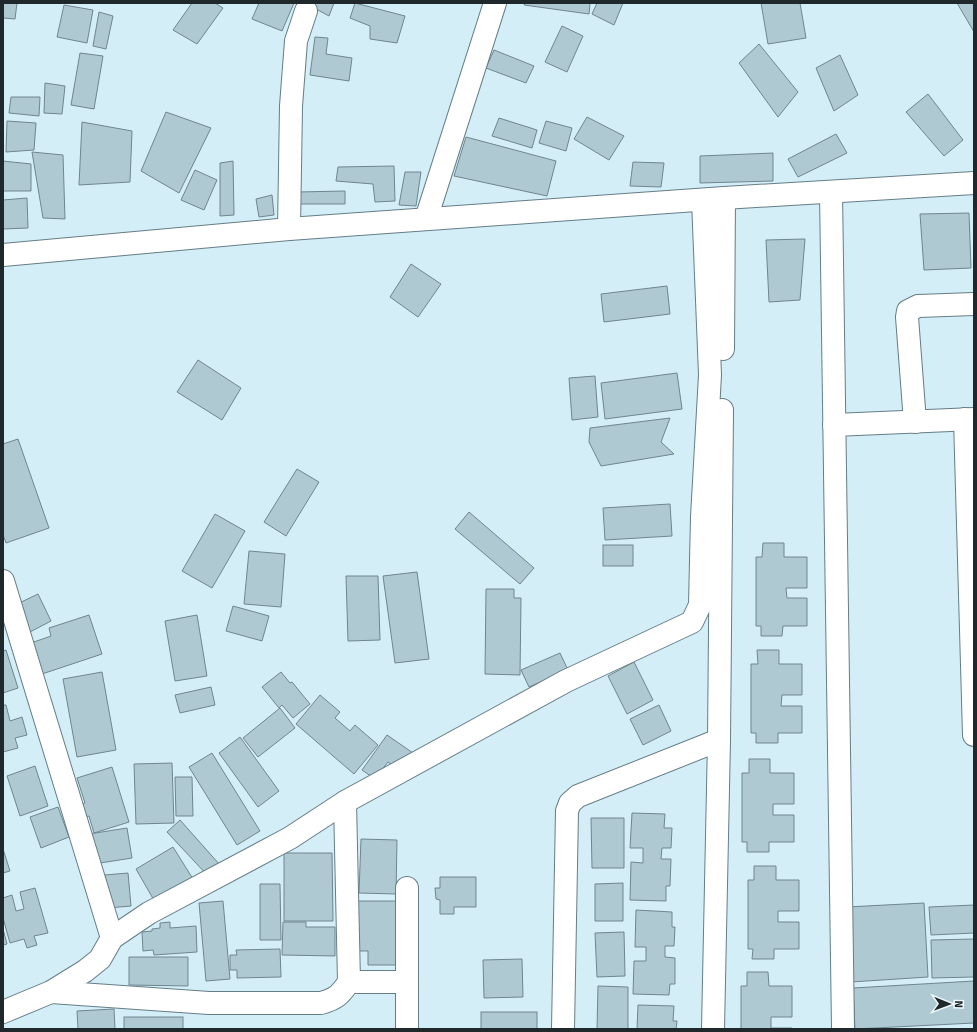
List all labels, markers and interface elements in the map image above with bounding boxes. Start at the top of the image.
north arrow [929,984,969,1024]
text: N [952,1000,965,1008]

